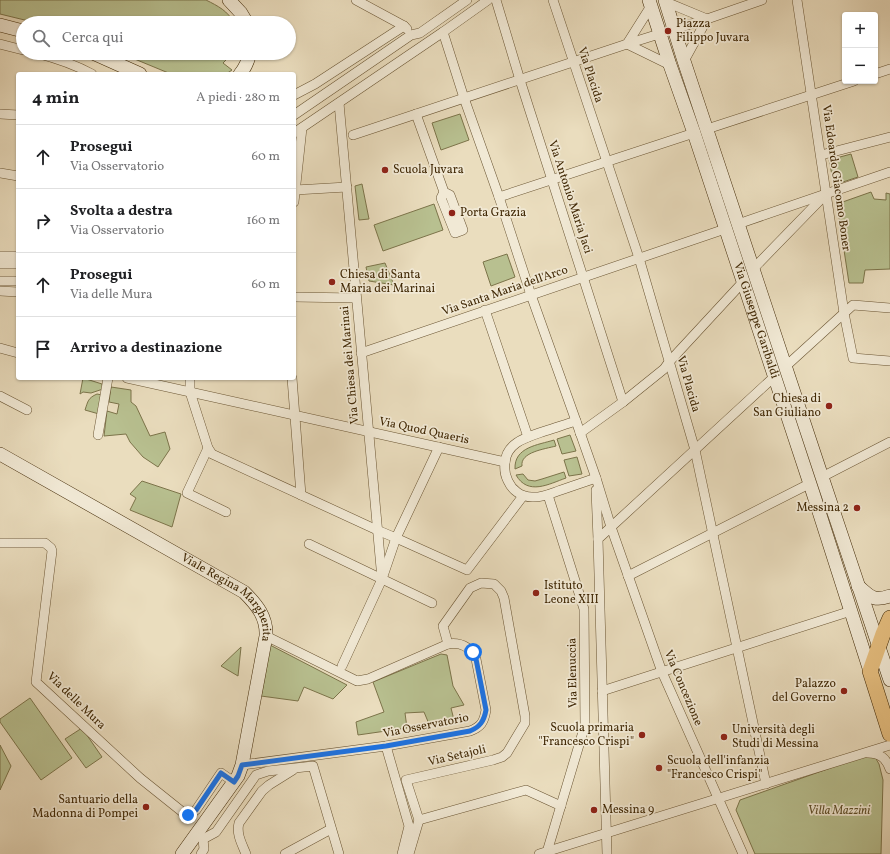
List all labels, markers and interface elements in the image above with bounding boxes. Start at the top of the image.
map controls [842,12,878,84]
button: + [842,12,878,48]
search box [16,16,296,60]
place label: Piazza Filippo Juvara [676,16,749,46]
marker: Piazza Filippo Juvara [663,26,673,36]
icon: search [30,27,52,49]
text: Cerca qui [62,28,124,49]
street label: Via Placida [573,45,607,105]
button: − [842,48,878,84]
text: 4 min [32,87,79,110]
text: A piedi · 280 m [196,89,280,107]
street label: Via Edoardo Giacomo Boner [818,104,854,252]
text: Prosegui [70,137,133,158]
street label: Via Antonio Maria Jaci [544,138,596,256]
icon: ahead [32,146,54,168]
text: 60 m [252,148,280,166]
text: Via Osservatorio [70,158,164,176]
place label: Scuola Juvara [393,162,464,178]
marker: Scuola Juvara [380,165,390,175]
text: Svolta a destra [70,201,173,222]
place label: Porta Grazia [460,205,526,221]
marker: Porta Grazia [447,208,457,218]
icon: right [32,210,54,232]
text: 160 m [246,212,280,230]
text: Via Osservatorio [70,222,164,240]
street label: Via Giuseppe Garibaldi [729,260,783,381]
street label: Via Santa Maria dell'Arco [440,262,570,320]
text: Prosegui [70,265,133,286]
place label: Chiesa di Santa Maria dei Marinai [340,267,436,297]
icon: ahead [32,274,54,296]
text: 60 m [252,276,280,294]
marker: Chiesa di Santa Maria dei Marinai [327,277,337,287]
text: Via delle Mura [70,286,152,304]
street label: Via Chiesa dei Marinai [337,305,363,425]
icon: arrive [32,338,54,360]
text: Arrivo a destinazione [70,338,222,359]
street label: Via Placida [672,354,704,414]
place label: Chiesa di San Giuliano [753,391,821,421]
marker: Chiesa di San Giuliano [824,401,834,411]
street label: Via Quod Quaeris [377,414,471,448]
place label: Messina 2 [797,500,849,516]
marker: Messina 2 [852,503,862,513]
street label: Viale Regina Margherita [178,550,274,643]
place label: Istituto Leone XIII [544,578,599,608]
marker: Istituto Leone XIII [531,588,541,598]
street label: Via Elenuccia [564,638,582,708]
route start [464,643,482,661]
street label: Via Concezione [660,648,706,729]
street label: Via delle Mura [43,669,109,733]
place label: Palazzo del Governo [772,676,836,706]
marker: Palazzo del Governo [839,686,849,696]
street label: Via Osservatorio [382,710,470,742]
place label: Scuola primaria "Francesco Crispi" [539,720,634,750]
place label: Università degli Studi di Messina [732,722,819,752]
marker: Scuola primaria "Francesco Crispi" [637,730,647,740]
marker: Università degli Studi di Messina [719,732,729,742]
street label: Via Setajoli [426,741,488,770]
place label: Scuola dell'infanzia "Francesco Crispi" [667,753,770,783]
marker: Scuola dell'infanzia "Francesco Crispi" [654,763,664,773]
place label: Santuario della Madonna di Pompei [32,792,138,822]
marker: Santuario della Madonna di Pompei [141,802,151,812]
place label: Messina 9 [602,802,654,818]
park label: Villa Mazzini [808,803,871,819]
marker: Messina 9 [589,805,599,815]
route end [179,806,197,824]

